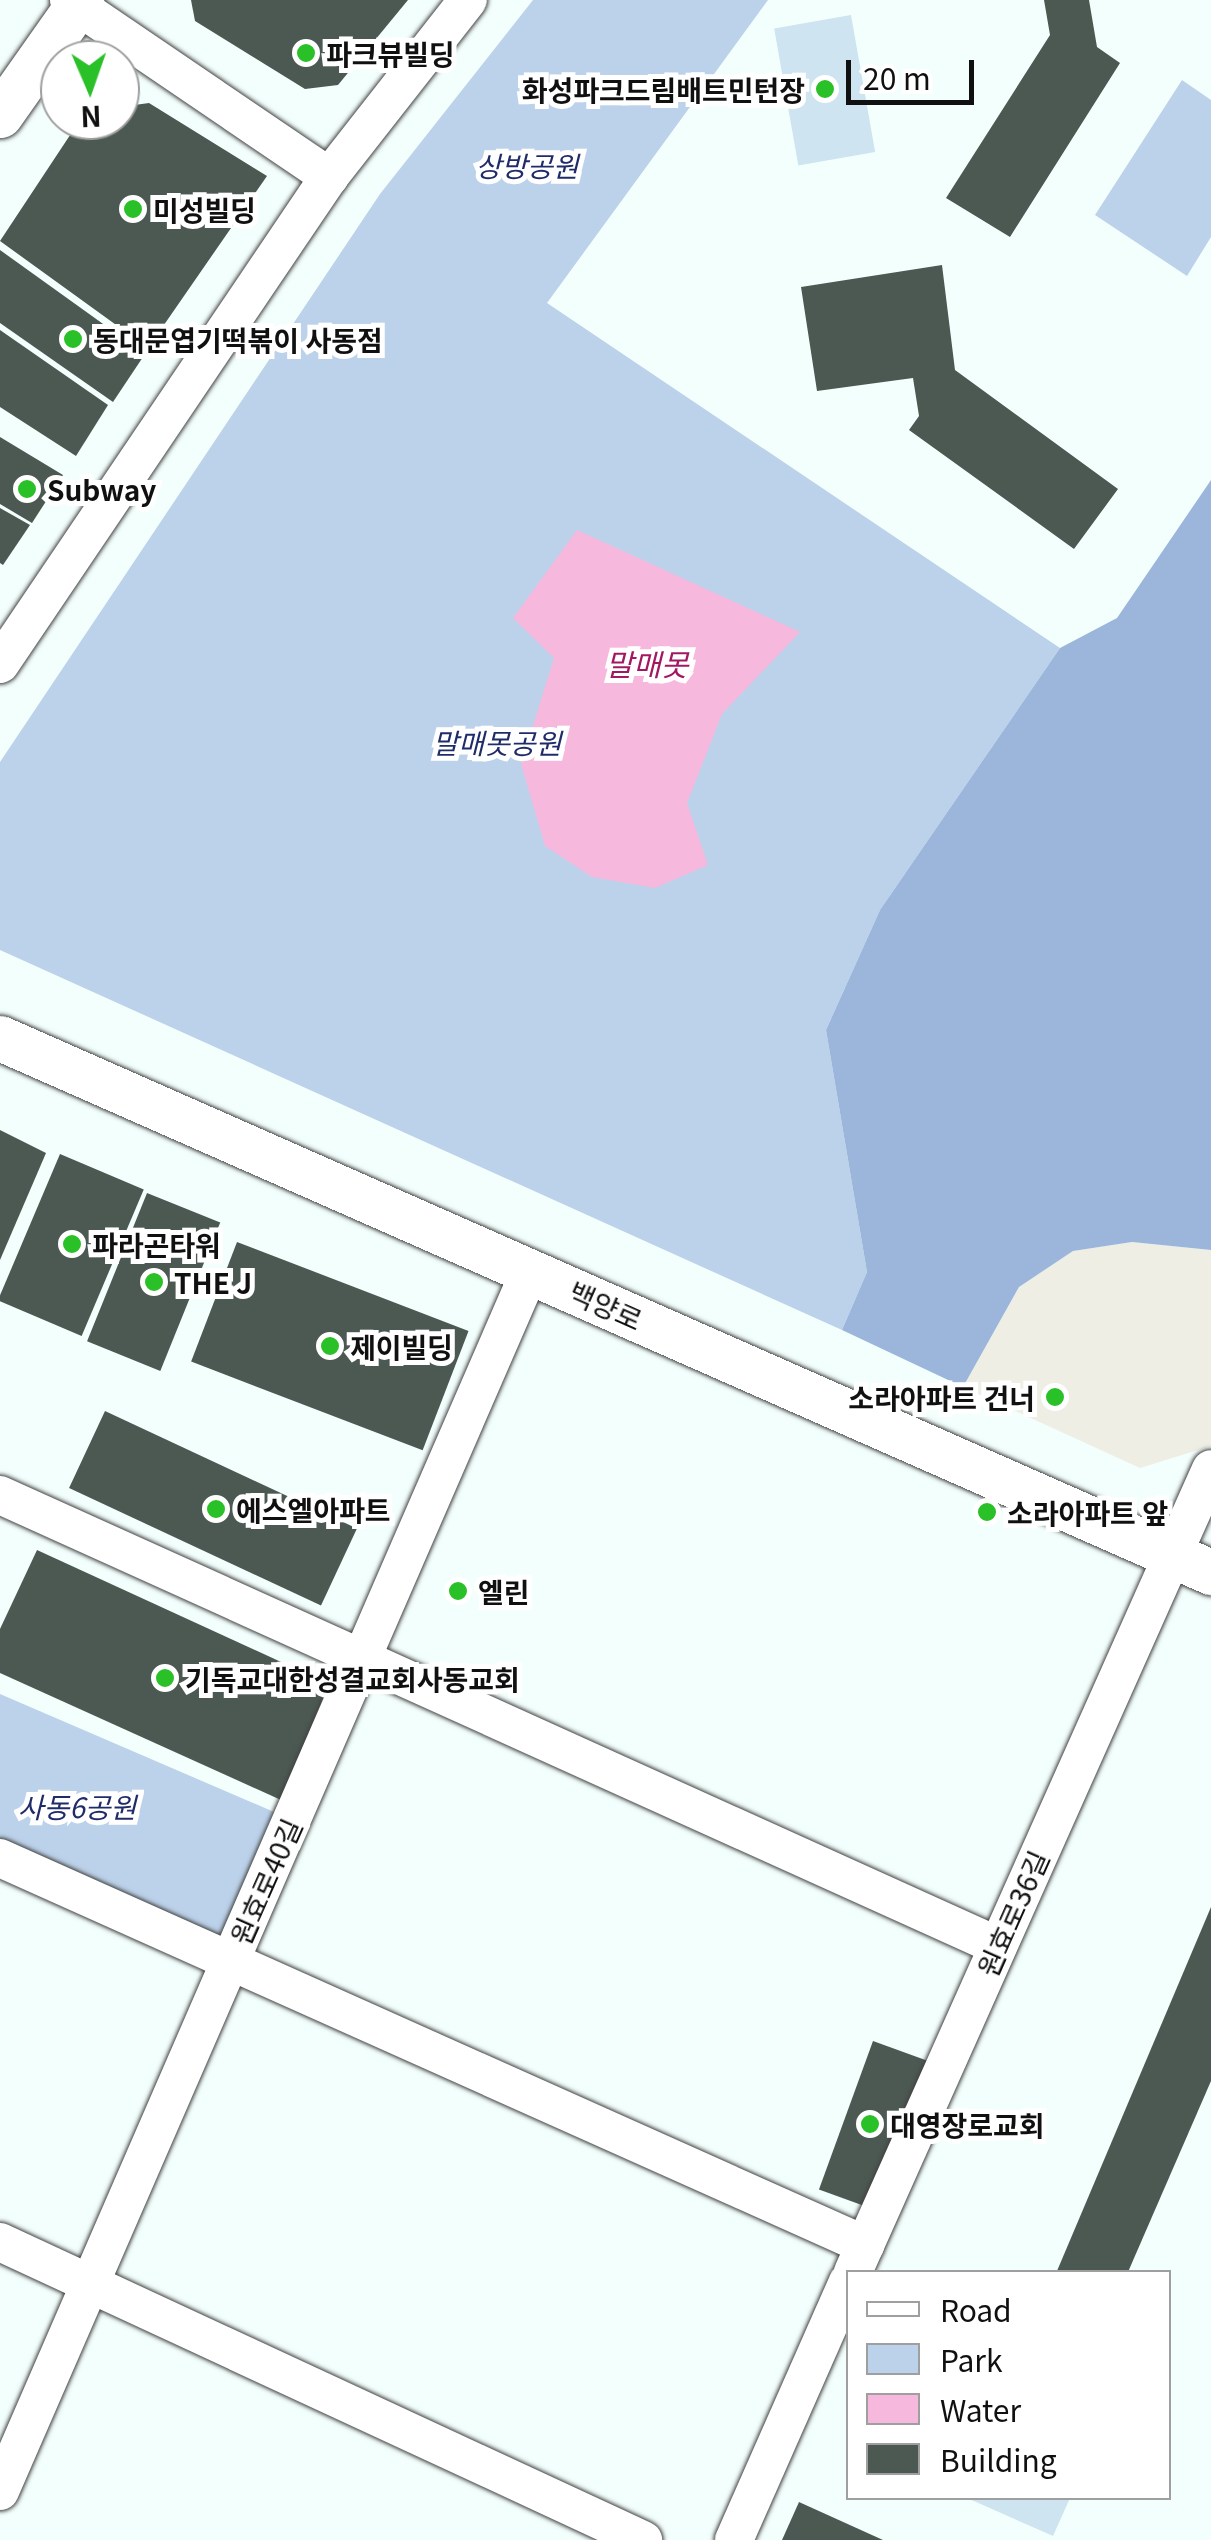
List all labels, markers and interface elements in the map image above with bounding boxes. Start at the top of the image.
place label: 파크뷰빌딩 [326,36,455,70]
north arrow [40,40,140,140]
scale bar [851,40,978,102]
marker: 파크뷰빌딩 [295,42,317,64]
text: 20 m [863,55,931,99]
place label: 화성파크드림배트민턴장 [522,72,805,106]
marker: 화성파크드림배트민턴장 [814,78,836,100]
text: N [80,98,102,138]
park label: 상방공원 [475,148,579,182]
place label: 미성빌딩 [153,192,256,226]
marker: 미성빌딩 [122,198,144,220]
place label: 동대문엽기떡볶이 사동점 [93,322,383,356]
marker: 동대문엽기떡볶이 사동점 [62,328,84,350]
place label: Subway [47,472,156,506]
marker: Subway [16,478,38,500]
water label: 말매못 [606,645,688,681]
park label: 말매못공원 [433,725,561,759]
place label: 파라곤타워 [92,1227,221,1261]
marker: 파라곤타워 [61,1233,83,1255]
place label: THE J [174,1265,252,1299]
marker: THE J [143,1271,165,1293]
street label: 백양로 [564,1274,648,1336]
place label: 제이빌딩 [350,1329,453,1363]
marker: 제이빌딩 [319,1335,341,1357]
place label: 소라아파트 건너 [848,1380,1035,1414]
marker: 소라아파트 건너 [1044,1386,1066,1408]
place label: 에스엘아파트 [236,1492,391,1526]
place label: 소라아파트 앞 [1007,1495,1168,1529]
marker: 에스엘아파트 [205,1498,227,1520]
marker: 소라아파트 앞 [976,1501,998,1523]
place label: 엘린 [478,1574,530,1608]
marker: 엘린 [447,1580,469,1602]
place label: 기독교대한성결교회사동교회 [185,1661,520,1695]
marker: 기독교대한성결교회사동교회 [154,1667,176,1689]
park label: 사동6공원 [18,1789,136,1823]
street label: 원효로40길 [222,1813,308,1949]
street label: 원효로36길 [969,1845,1055,1981]
place label: 대영장로교회 [890,2107,1045,2141]
marker: 대영장로교회 [859,2113,881,2135]
legend [846,2270,1171,2500]
text: Road [940,2287,1012,2331]
text: Park [940,2337,1003,2381]
text: Water [940,2387,1021,2431]
text: Building [940,2437,1057,2481]

